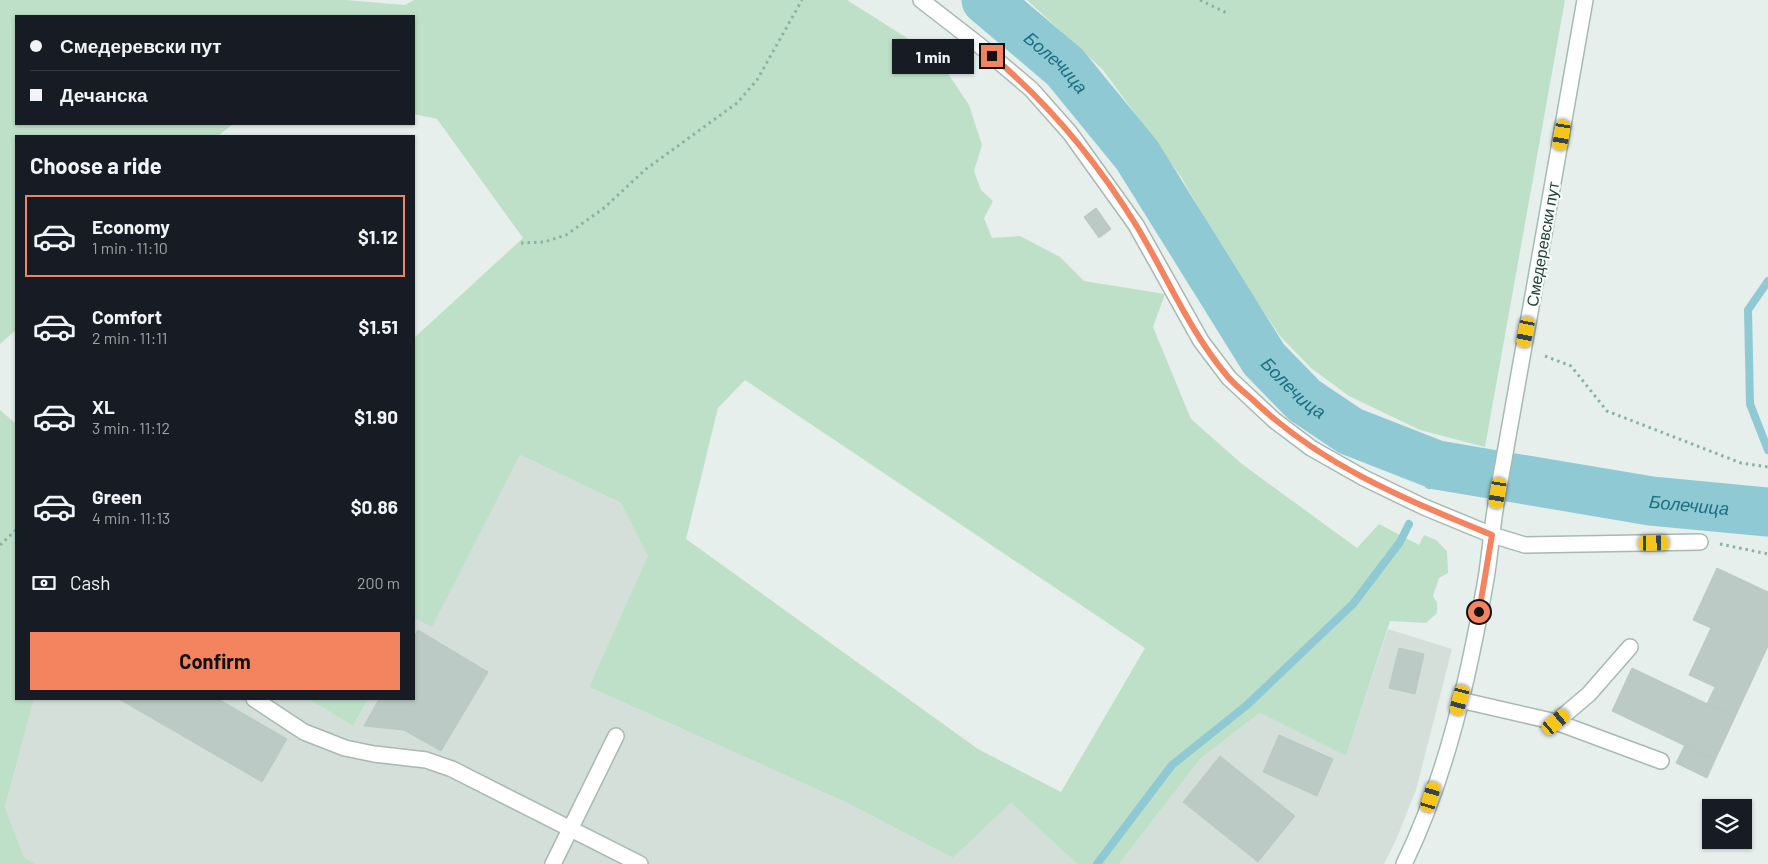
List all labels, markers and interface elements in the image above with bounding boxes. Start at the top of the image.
water label: Болечица [1020,26,1093,98]
text: Смедеревски пут [60,34,222,57]
callout: 1 min [892,38,974,74]
route end [981,45,1003,67]
text: 1 min [915,47,951,66]
text: Дечанска [60,83,148,106]
car [1552,119,1571,151]
text: Choose a ride [30,152,162,178]
street label: Смедеревски пут [1522,179,1562,308]
icon: car [32,214,77,259]
text: Economy [92,215,170,238]
text: $1.12 [358,225,398,248]
text: 1 min · 11:10 [92,238,168,257]
icon: car [32,304,77,349]
text: Comfort [92,305,162,328]
text: $1.51 [359,315,398,338]
car [1515,316,1536,348]
text: 2 min · 11:11 [92,328,167,347]
water label: Болечица [1257,352,1330,423]
icon: car [32,394,77,439]
text: XL [92,395,115,418]
text: $1.90 [354,405,398,428]
text: 3 min · 11:12 [92,418,170,437]
car [1488,477,1507,509]
icon: car [32,484,77,529]
text: Green [92,485,142,508]
water label: Болечица [1648,490,1730,519]
text: $0.86 [351,495,398,518]
text: 4 min · 11:13 [92,508,170,527]
car [1638,535,1669,551]
icon: cash [30,569,58,597]
text: Cash [70,571,111,594]
text: 200 m [357,573,400,592]
route start [1468,601,1490,623]
button: Confirm [30,632,400,690]
car [1448,684,1471,716]
car [1539,707,1572,737]
car [1419,780,1442,814]
map controls [1702,799,1752,849]
button: layers [1702,799,1752,849]

